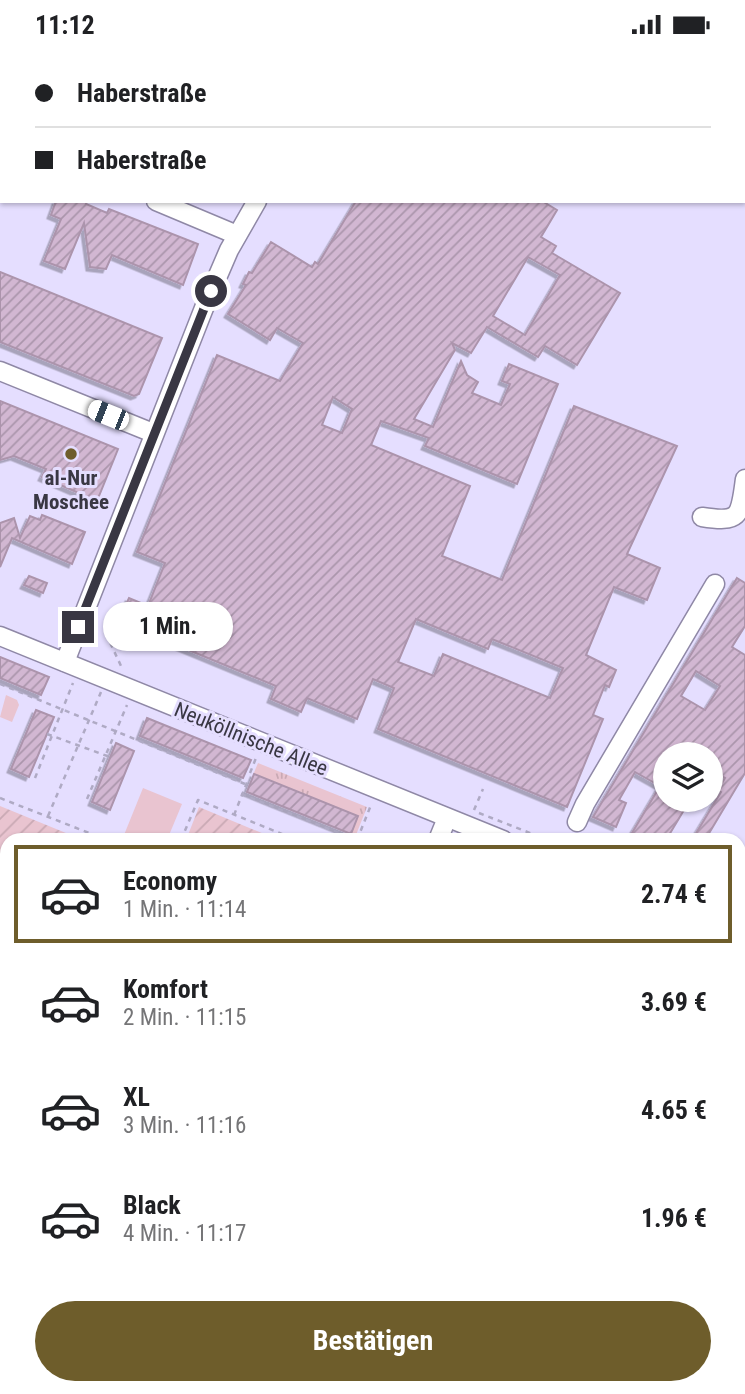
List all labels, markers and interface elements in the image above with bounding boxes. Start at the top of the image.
text: 11:12 [35,10,95,40]
text: Haberstraße [77,78,206,108]
text: Haberstraße [77,145,206,175]
route start [195,275,227,307]
car [85,397,132,433]
marker: al-Nur Moschee [63,446,79,462]
place label: al-Nur Moschee [33,466,109,514]
callout: 1 Min. [102,603,232,651]
route end [62,611,94,643]
text: 1 Min. [139,613,197,640]
street label: Neuköllnische Allee [171,697,331,781]
map controls [653,742,723,812]
button: layers [653,742,723,812]
icon: car [39,863,102,926]
text: Economy [123,866,217,896]
text: 2.74 € [641,879,707,909]
text: 1 Min. · 11:14 [123,896,246,923]
icon: car [39,971,102,1034]
text: Komfort [123,974,208,1004]
text: 3.69 € [641,987,707,1017]
text: 2 Min. · 11:15 [123,1004,246,1031]
icon: car [39,1079,102,1142]
text: XL [123,1082,150,1112]
text: 4.65 € [641,1095,707,1125]
text: 3 Min. · 11:16 [123,1112,246,1139]
icon: car [39,1187,102,1250]
text: Black [123,1190,181,1220]
text: 1.96 € [641,1203,707,1233]
text: 4 Min. · 11:17 [123,1220,246,1247]
button: Bestätigen [35,1301,711,1381]

